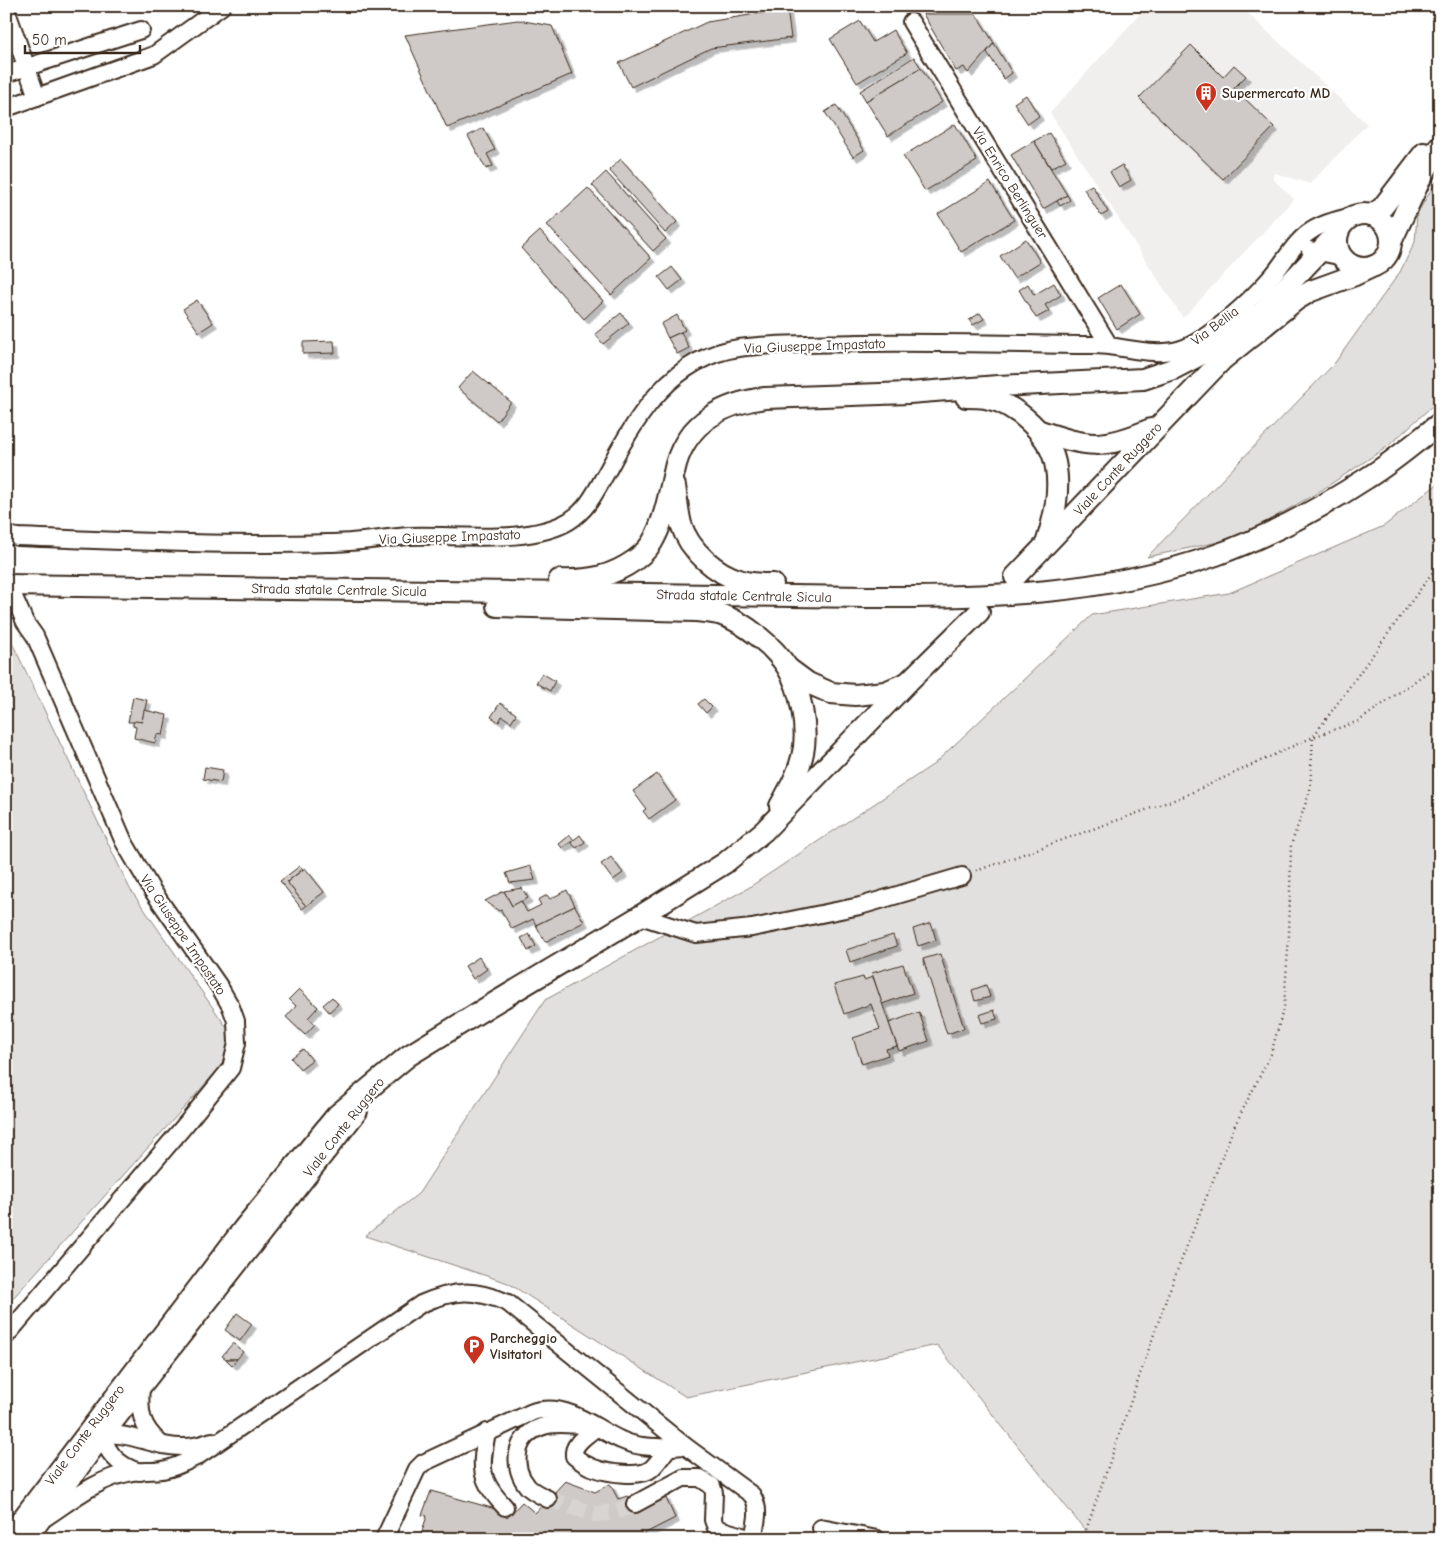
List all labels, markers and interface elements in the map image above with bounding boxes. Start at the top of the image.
scale bar [25,22,140,54]
text: 50 m [32,31,67,49]
building icon: Supermercato MD [1194,81,1218,112]
place label: Supermercato MD [1222,85,1330,102]
street label: Via Enrico Berlinguer [969,124,1052,242]
street label: Via Bellia [1188,303,1242,349]
street label: Via Giuseppe Impastato [744,335,886,357]
street label: Viale Conte Ruggero [1070,419,1166,519]
street label: Via Giuseppe Impastato [379,526,521,548]
street label: Strada statale Centrale Sicula [251,580,427,600]
street label: Strada statale Centrale Sicula [656,586,832,606]
street label: Via Giuseppe Impastato [136,872,230,998]
street label: Viale Conte Ruggero [300,1074,388,1180]
place label: Parcheggio Visitatori [490,1330,557,1363]
parking icon: Parcheggio Visitatori [462,1334,486,1365]
street label: Viale Conte Ruggero [42,1381,128,1489]

